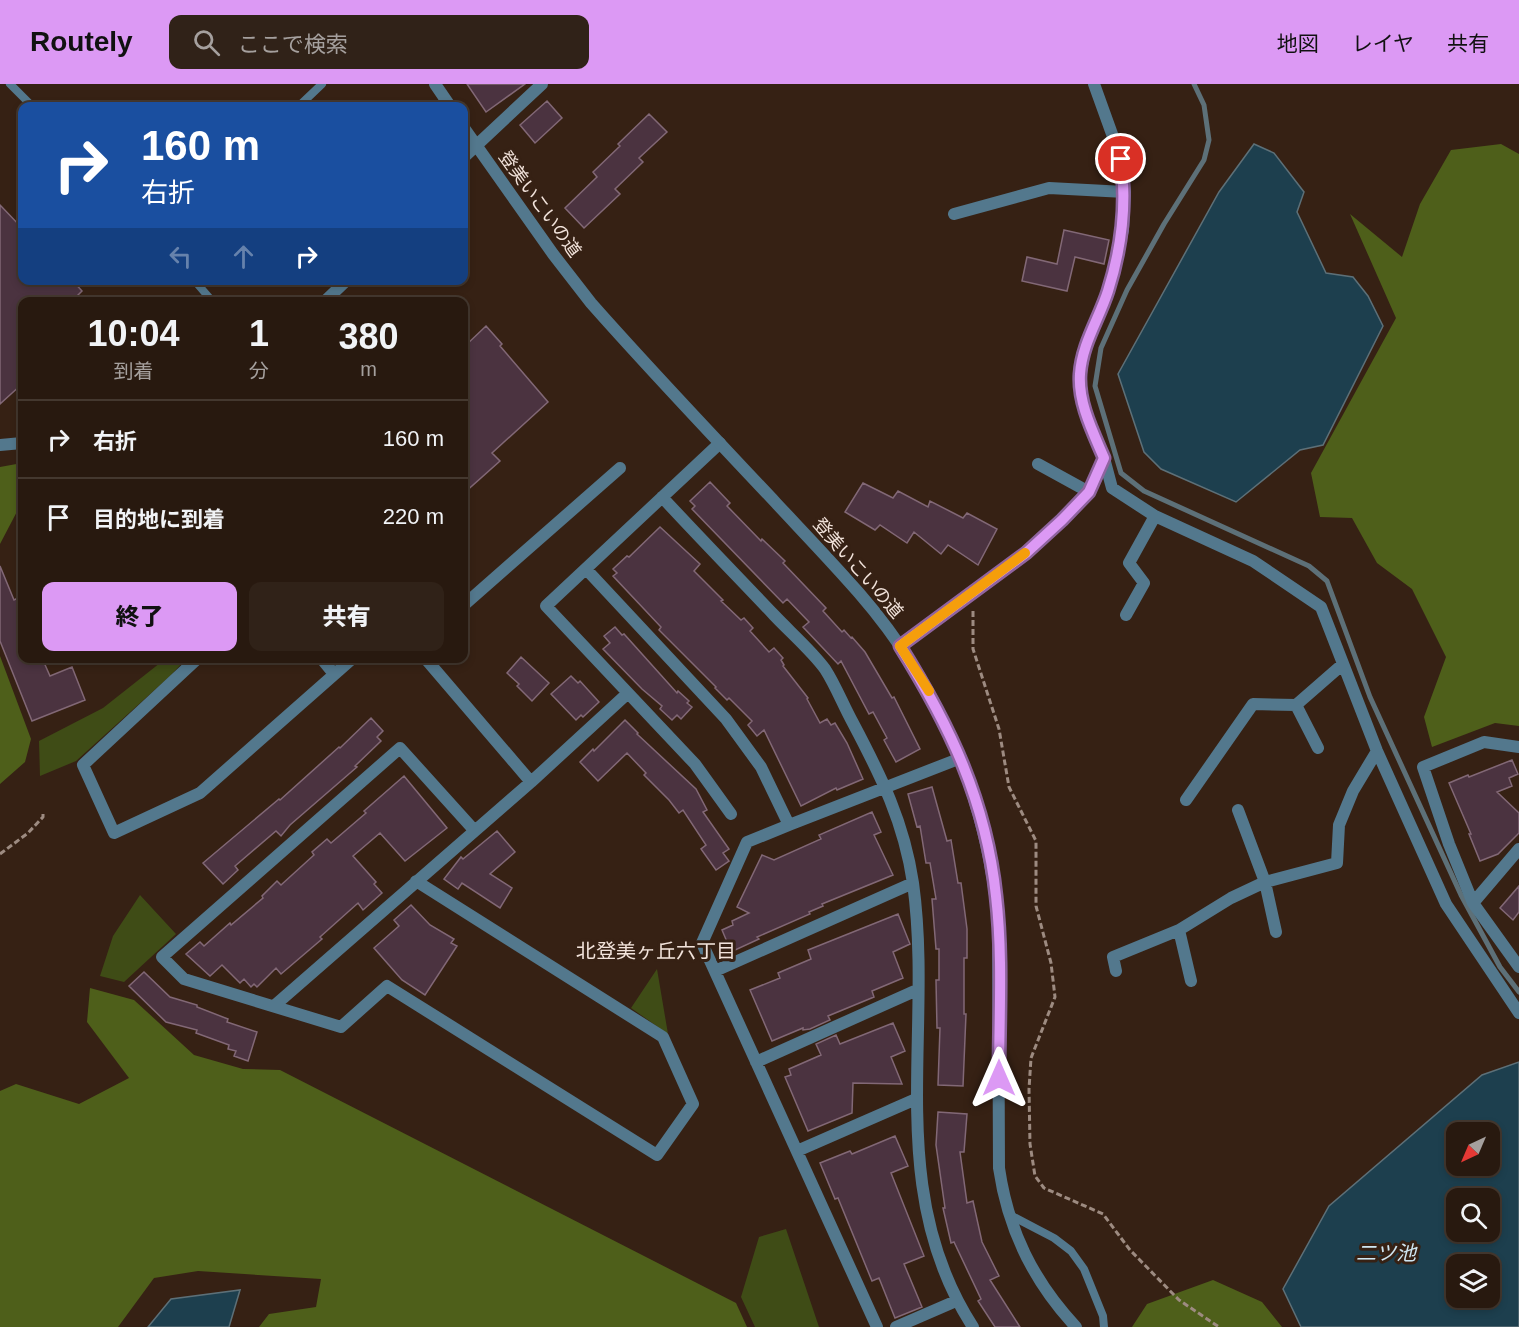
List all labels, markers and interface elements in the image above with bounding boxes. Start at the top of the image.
search box [169,15,589,69]
text: Routely [30,26,133,57]
icon: search [190,26,223,59]
text: ここで検索 [238,32,348,57]
text: 地図 [1277,32,1319,55]
text: レイヤ [1352,32,1414,55]
text: 共有 [1447,32,1489,55]
text: 160 m [141,122,260,169]
icon: right [42,126,120,204]
pin [1095,133,1146,184]
icon: arrive [1104,142,1137,175]
street label: 登美いこいの道 [495,147,585,261]
text: 右折 [141,178,195,208]
icon: left [164,240,197,273]
icon: ahead [227,240,260,273]
icon: right [290,240,323,273]
text: 10:04 [87,313,180,354]
text: 1 [249,313,269,354]
text: 380 [338,316,399,357]
text: m [360,358,377,380]
text: 到着 [113,360,153,382]
text: 分 [249,360,269,382]
icon: right [42,423,75,456]
text: 160 m [383,426,444,451]
text: 右折 [93,429,137,454]
icon: arrive [42,501,75,534]
text: 220 m [383,504,444,529]
text: 目的地に到着 [93,507,225,532]
street label: 登美いこいの道 [809,514,907,622]
button: 終了 [42,582,237,651]
button: 共有 [249,582,444,651]
district label: 北登美ヶ丘六丁目 [576,940,736,962]
position arrow [967,1046,1031,1110]
north arrow [1446,1122,1500,1176]
map controls [1446,1122,1500,1308]
button: search [1446,1188,1500,1242]
water label: 二ツ池 [1356,1242,1418,1264]
button: layers [1446,1254,1500,1308]

